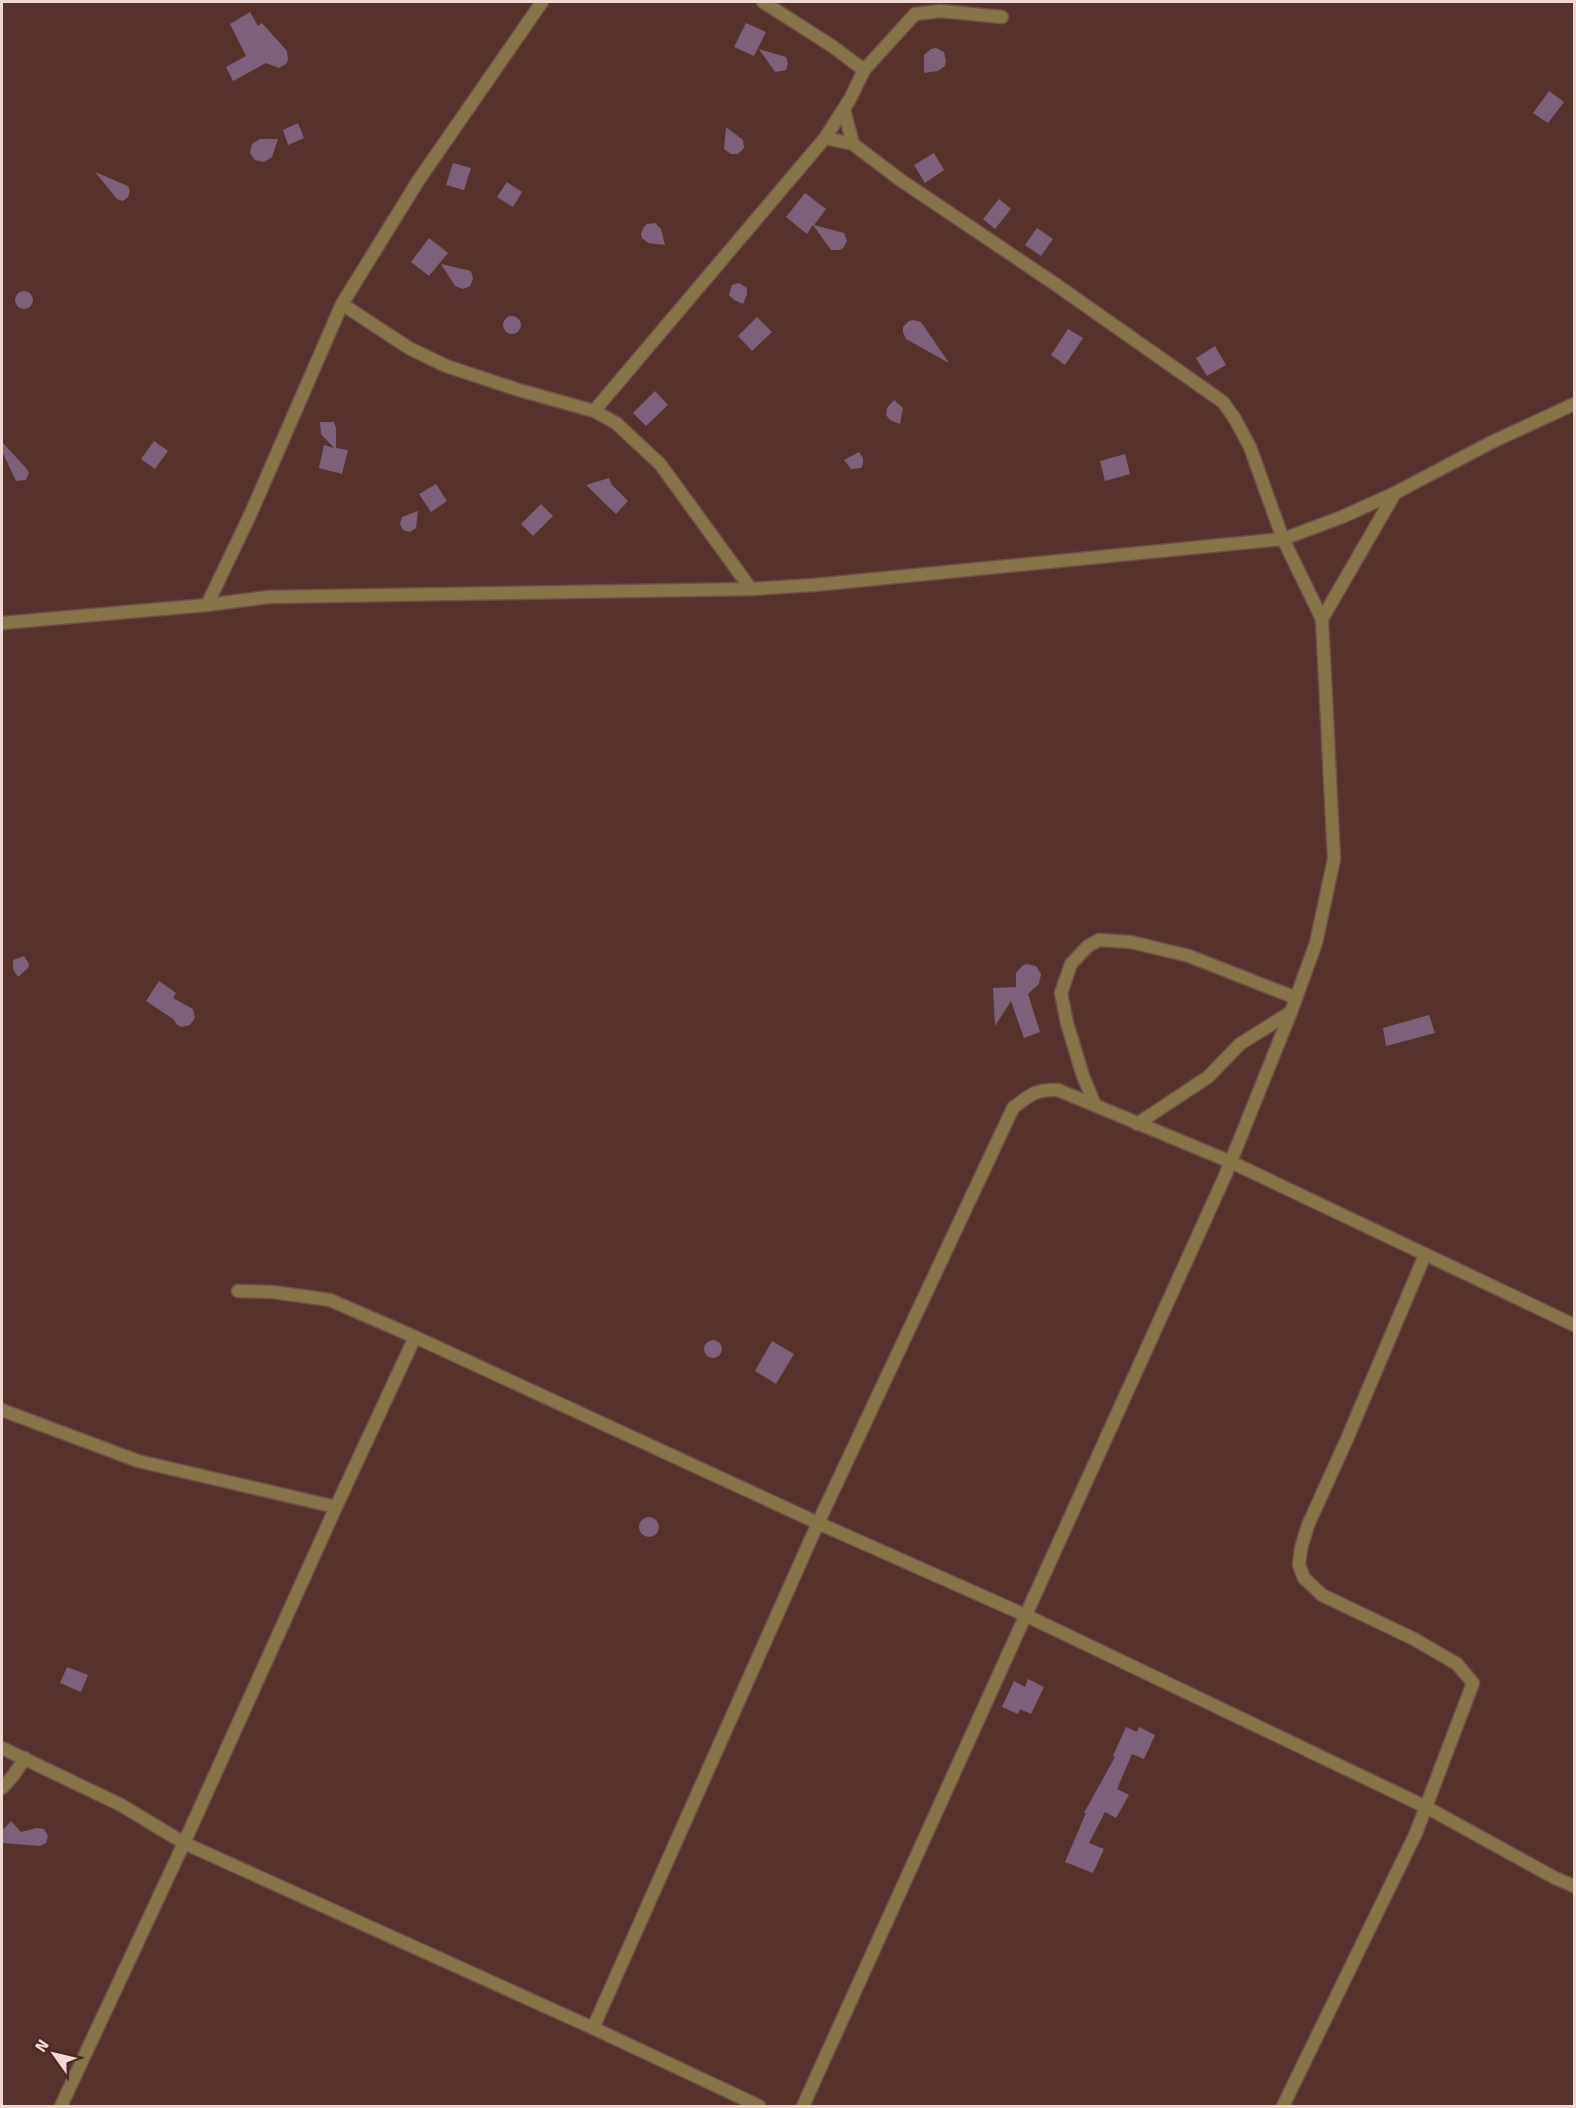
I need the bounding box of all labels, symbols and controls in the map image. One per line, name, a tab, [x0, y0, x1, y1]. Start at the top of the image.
north arrow	[24, 2024, 84, 2084]
text: N	[31, 2036, 53, 2056]

